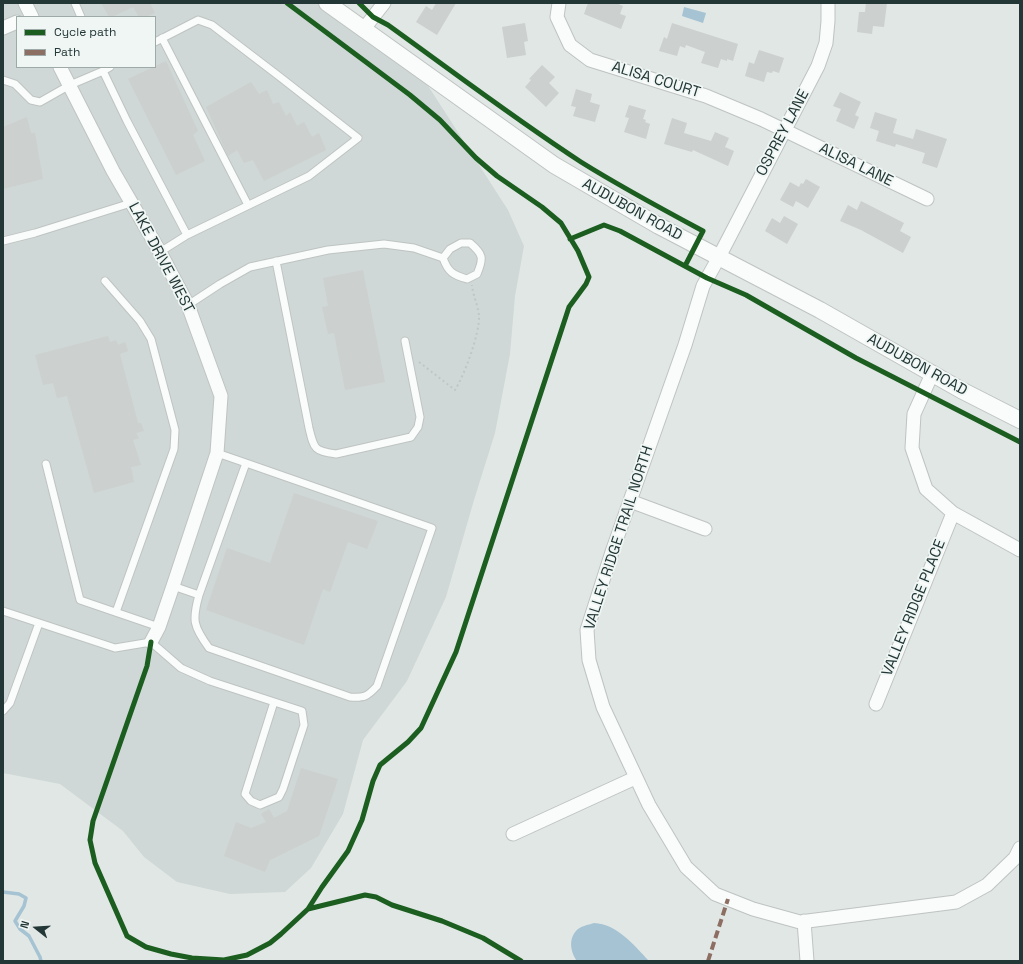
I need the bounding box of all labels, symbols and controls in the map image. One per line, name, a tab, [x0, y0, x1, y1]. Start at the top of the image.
legend	[16, 16, 156, 68]
text: Cycle path	[54, 24, 116, 40]
text: Path	[54, 44, 80, 60]
street label: ALISA COURT	[610, 58, 702, 102]
street label: OSPREY LANE	[753, 87, 813, 179]
street label: ALISA LANE	[816, 139, 896, 191]
street label: AUDUBON ROAD	[579, 175, 685, 245]
street label: LAKE DRIVE WEST	[124, 200, 198, 316]
street label: AUDUBON ROAD	[864, 330, 970, 400]
street label: VALLEY RIDGE TRAIL NORTH	[581, 444, 657, 632]
street label: VALLEY RIDGE PLACE	[878, 537, 950, 679]
north arrow	[16, 908, 56, 948]
text: N	[17, 919, 32, 930]

